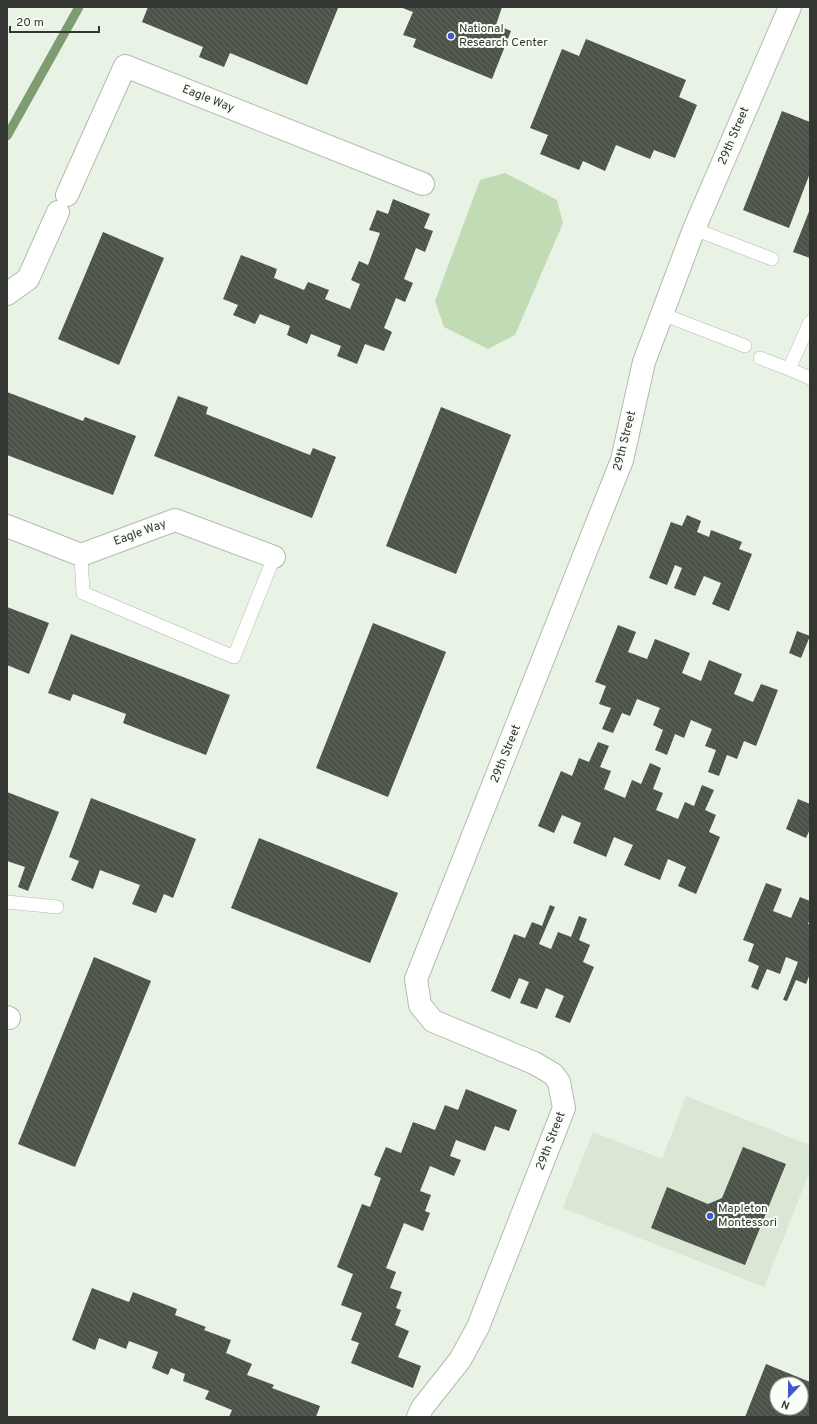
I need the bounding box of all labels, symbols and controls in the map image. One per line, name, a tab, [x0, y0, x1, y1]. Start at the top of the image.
scale bar	[10, 8, 99, 34]
text: 20 m	[16, 15, 44, 31]
place label: National Research Center	[459, 21, 548, 51]
marker: National Research Center	[446, 31, 456, 41]
street label: Eagle Way	[180, 81, 236, 117]
street label: 29th Street	[715, 105, 753, 167]
street label: 29th Street	[610, 409, 640, 473]
street label: Eagle Way	[111, 516, 169, 550]
street label: 29th Street	[487, 723, 525, 785]
street label: 29th Street	[533, 1109, 569, 1173]
place label: Mapleton Montessori	[718, 1201, 777, 1231]
marker: Mapleton Montessori	[705, 1211, 715, 1221]
north arrow	[769, 1376, 809, 1416]
text: N	[779, 1396, 792, 1412]

